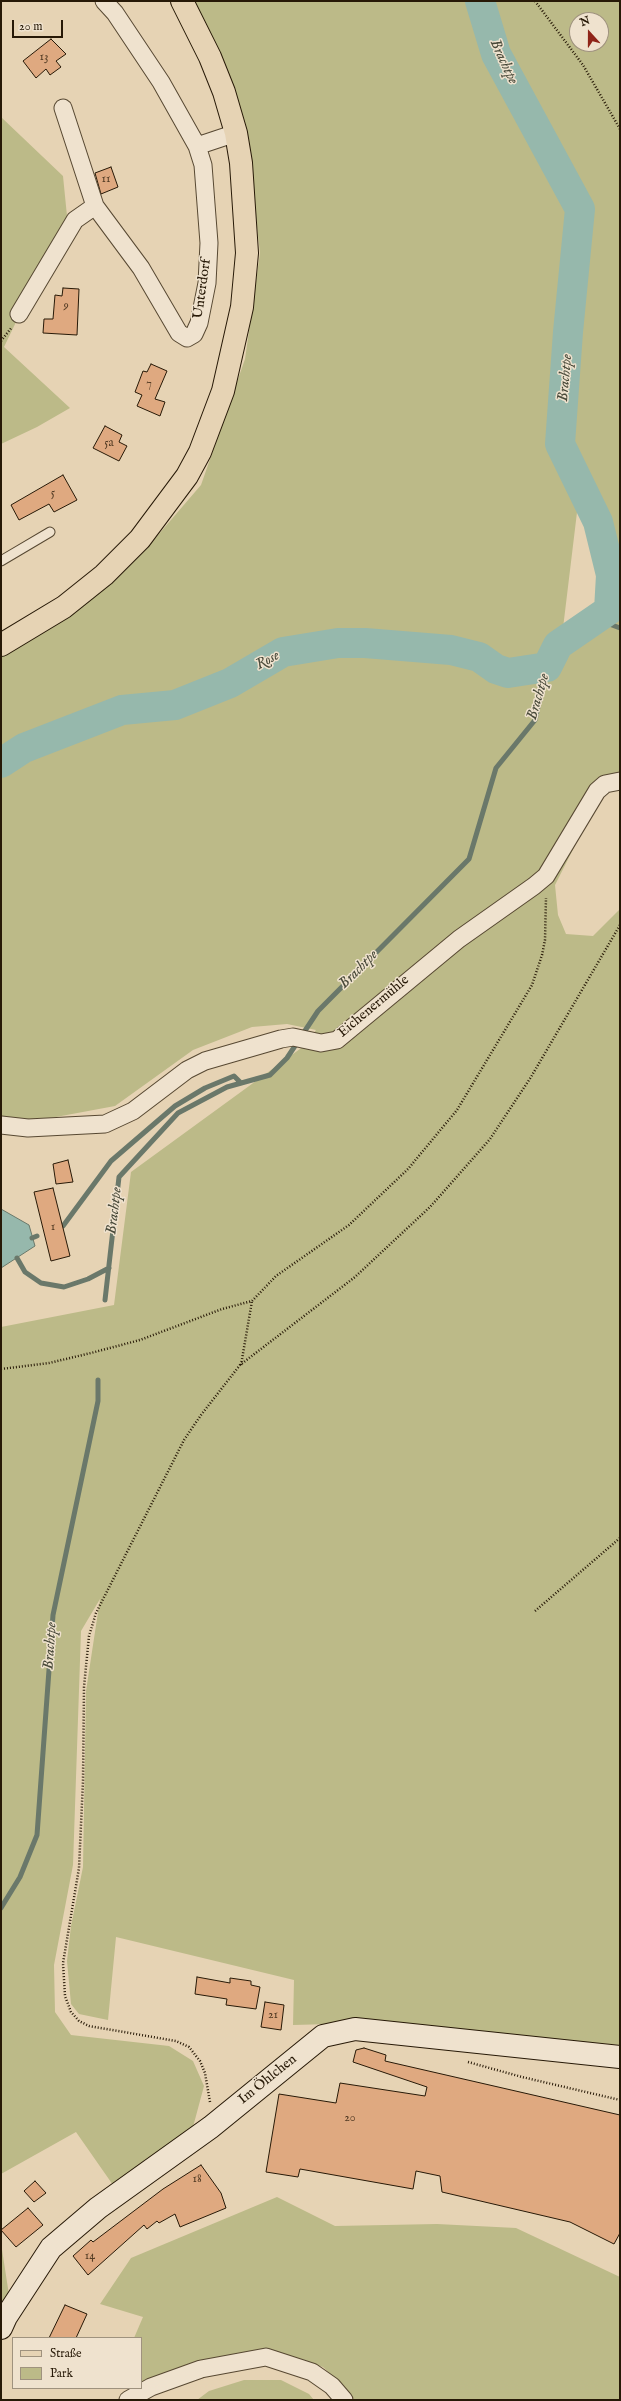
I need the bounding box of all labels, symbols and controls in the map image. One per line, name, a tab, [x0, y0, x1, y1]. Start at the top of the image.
scale bar	[14, 12, 65, 38]
north arrow	[569, 12, 609, 52]
text: N	[578, 13, 592, 30]
text: 20 m	[19, 19, 42, 34]
water label: Brachtpe	[485, 37, 521, 87]
house number: 13	[40, 51, 48, 65]
house number: 11	[102, 173, 110, 187]
street label: Unterdorf	[190, 258, 216, 320]
house number: 9	[63, 300, 69, 314]
water label: Brachtpe	[555, 354, 577, 402]
house number: 7	[146, 378, 152, 392]
house number: 5a	[104, 437, 114, 451]
house number: 5	[51, 487, 55, 501]
water label: Rose	[253, 647, 283, 675]
water label: Brachtpe	[524, 672, 554, 722]
water label: Brachtpe	[336, 947, 382, 993]
street label: Eichenermühle	[335, 972, 413, 1042]
water label: Brachtpe	[103, 1186, 127, 1236]
house number: 1	[51, 1221, 55, 1235]
water label: Brachtpe	[40, 1622, 62, 1670]
house number: 21	[268, 2009, 278, 2023]
street label: Im Öhlchen	[236, 2051, 300, 2109]
house number: 20	[344, 2112, 356, 2126]
house number: 18	[192, 2173, 202, 2187]
house number: 14	[85, 2250, 95, 2264]
legend	[12, 2337, 142, 2389]
text: Straße	[50, 2346, 82, 2361]
text: Park	[50, 2366, 73, 2381]

